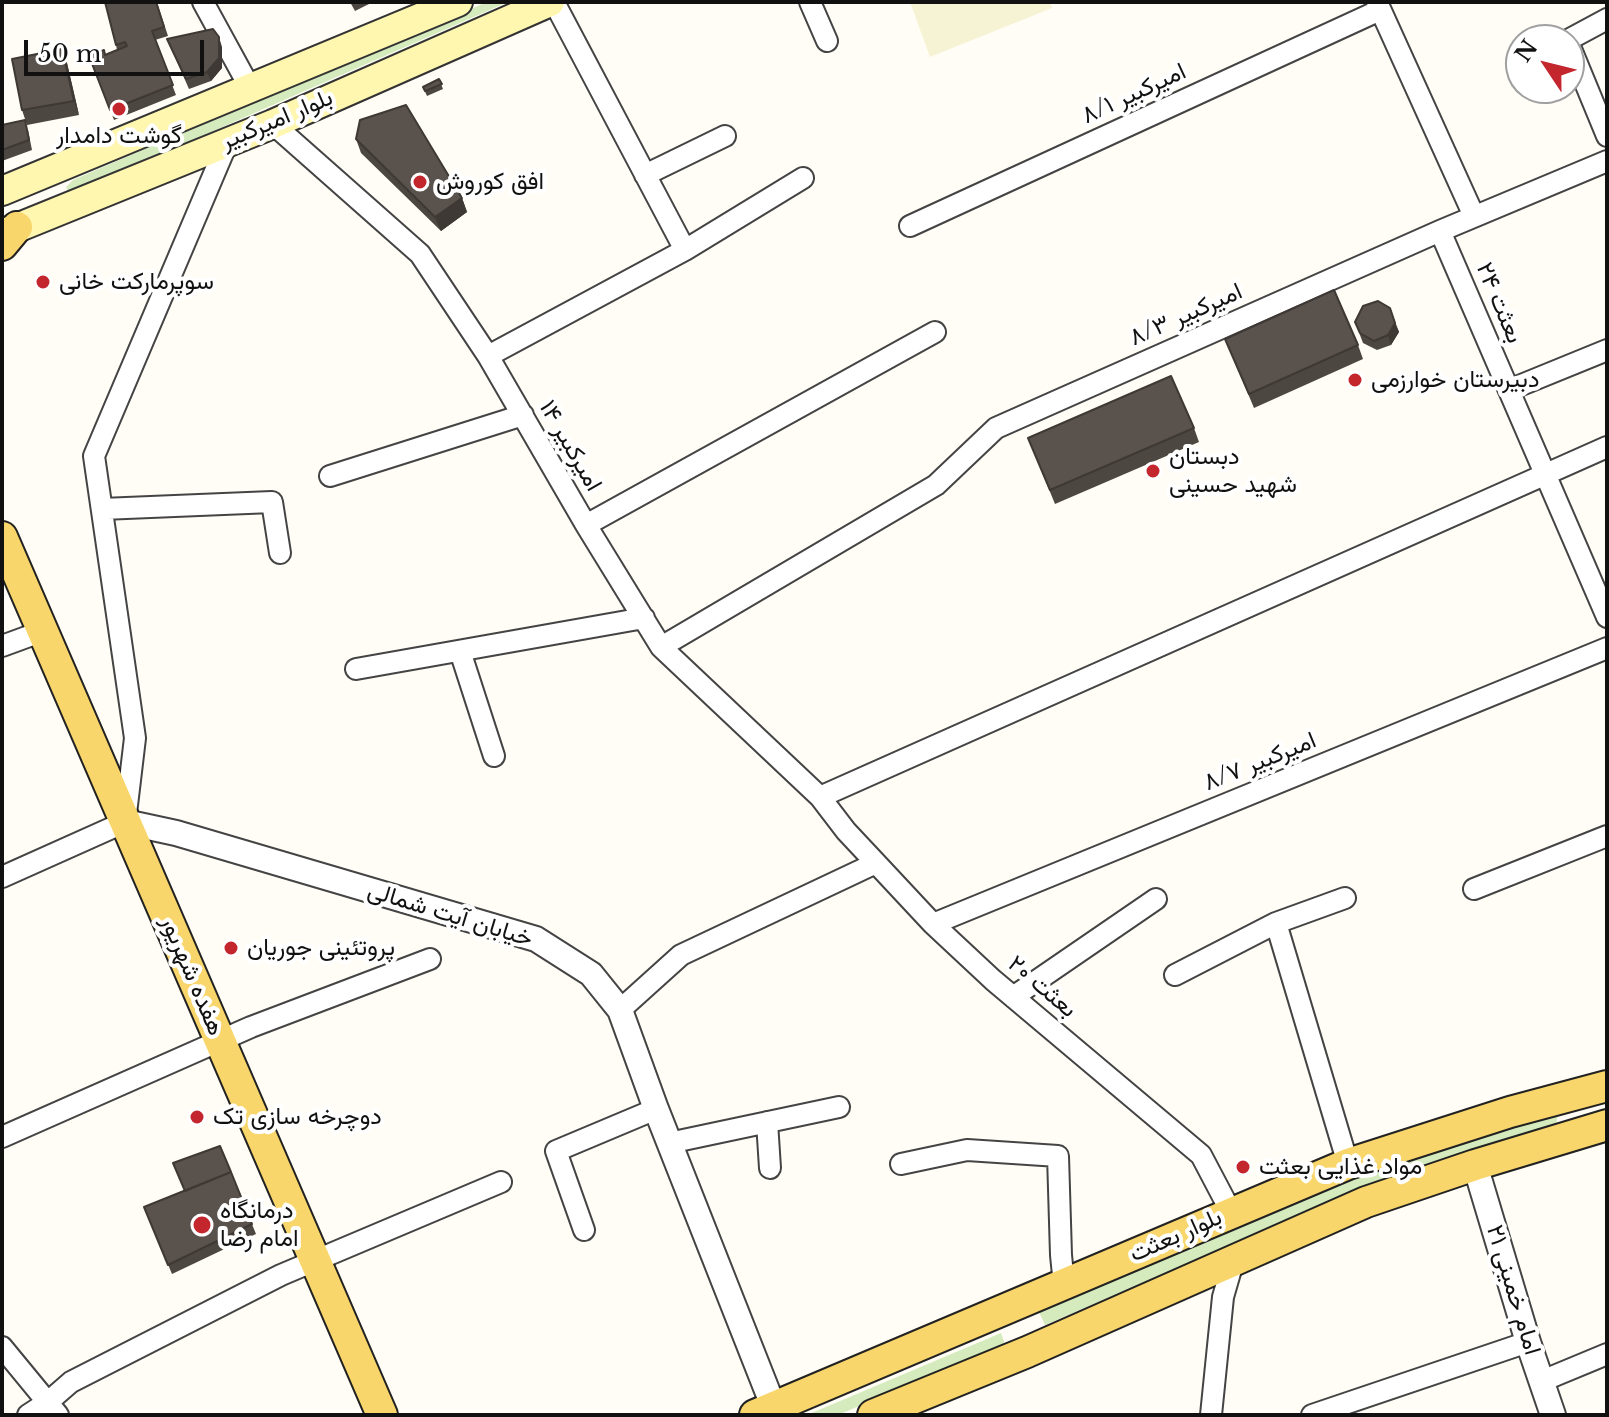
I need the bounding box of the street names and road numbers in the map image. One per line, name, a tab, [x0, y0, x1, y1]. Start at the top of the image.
street label: امیرکبیر ۸/۱	[1077, 57, 1191, 131]
street label: بلوار امیرکبیر	[217, 84, 337, 156]
street label: بعثت ۲۴	[1469, 258, 1529, 348]
street label: امیرکبیر ۸/۳	[1125, 277, 1247, 353]
street label: امیرکبیر ۱۴	[532, 395, 608, 497]
street label: امیرکبیر ۸/۷	[1199, 726, 1321, 798]
street label: خیابان آیت شمالی	[364, 876, 536, 954]
street label: هفده شهریور	[154, 912, 230, 1040]
street label: بعثت ۲۰	[1002, 950, 1082, 1024]
street label: بلوار بعثت	[1125, 1203, 1227, 1269]
street label: امام خمینی ۲۱	[1480, 1222, 1546, 1358]

